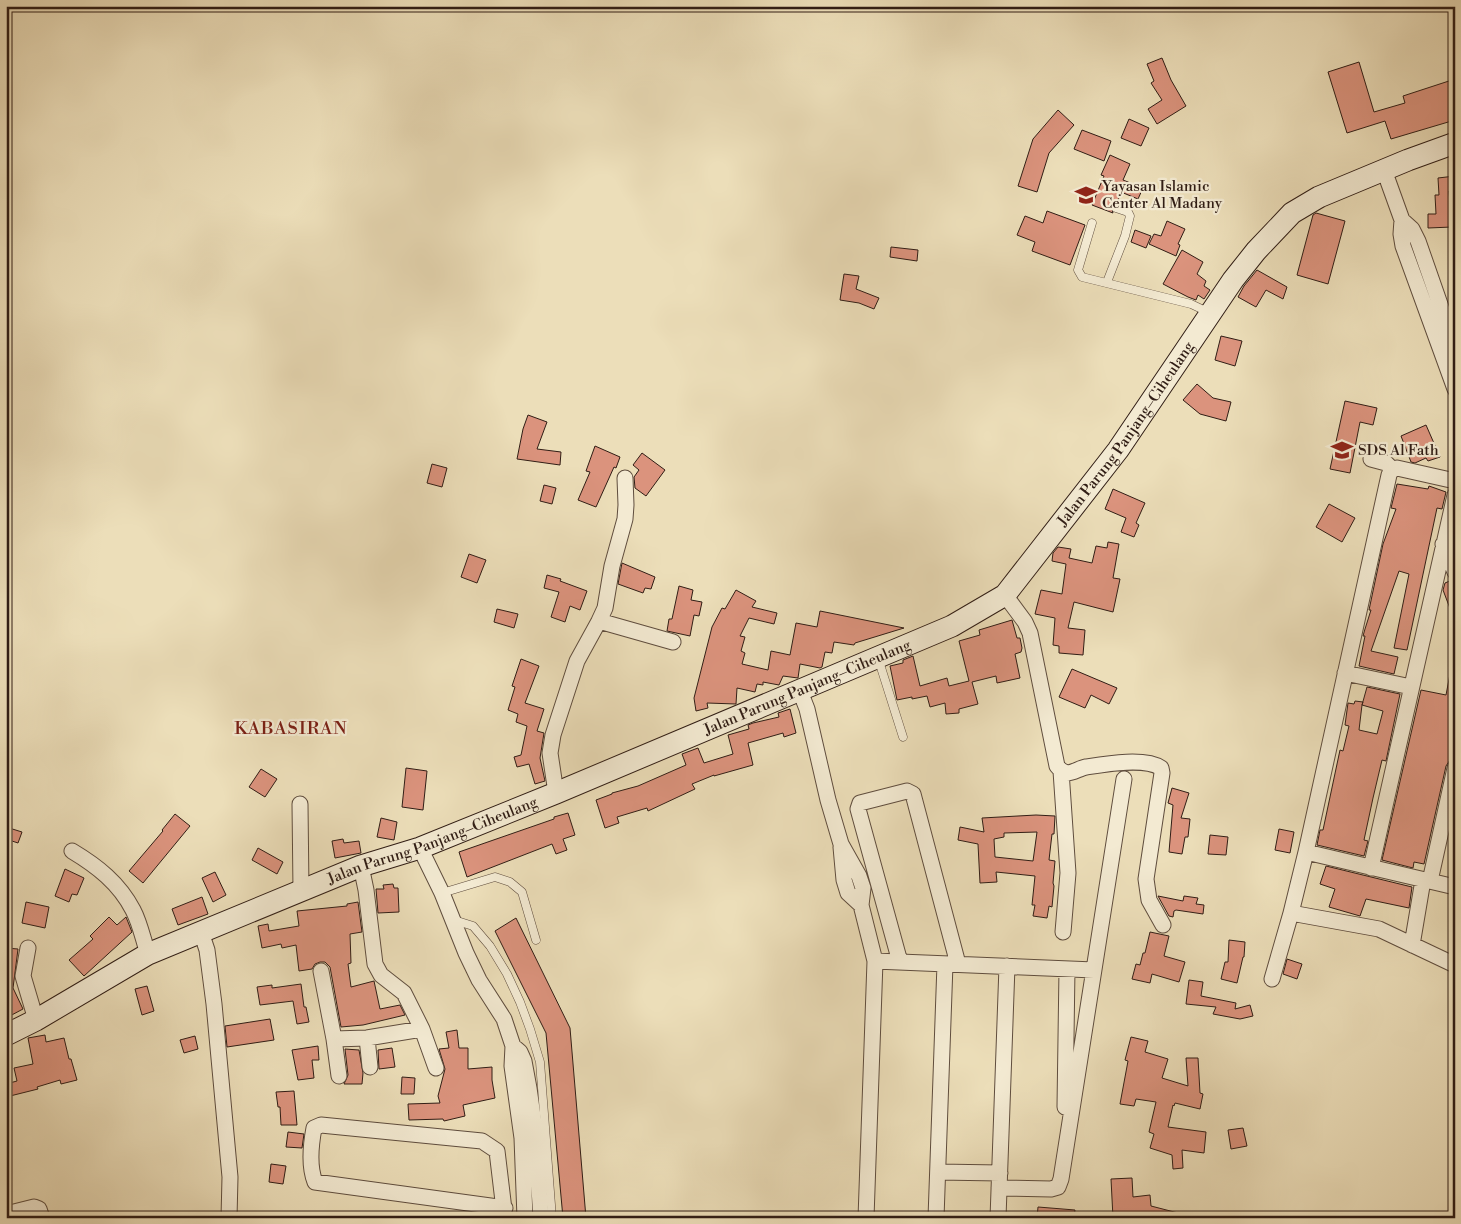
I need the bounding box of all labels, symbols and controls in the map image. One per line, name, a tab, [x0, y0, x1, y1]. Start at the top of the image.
place label: Yayasan Islamic Center Al Madany	[1101, 177, 1223, 213]
school or university icon: Yayasan Islamic Center Al Madany	[1073, 182, 1099, 208]
street label: Jalan Parung Panjang–Ciheulang	[1052, 338, 1198, 531]
school or university icon: SDS Al Fath	[1329, 437, 1355, 463]
place label: SDS Al Fath	[1358, 441, 1439, 460]
street label: Jalan Parung Panjang–Ciheulang	[700, 635, 914, 740]
district label: KABASIRAN	[234, 717, 348, 740]
street label: Jalan Parung Panjang–Ciheulang	[324, 792, 540, 889]

